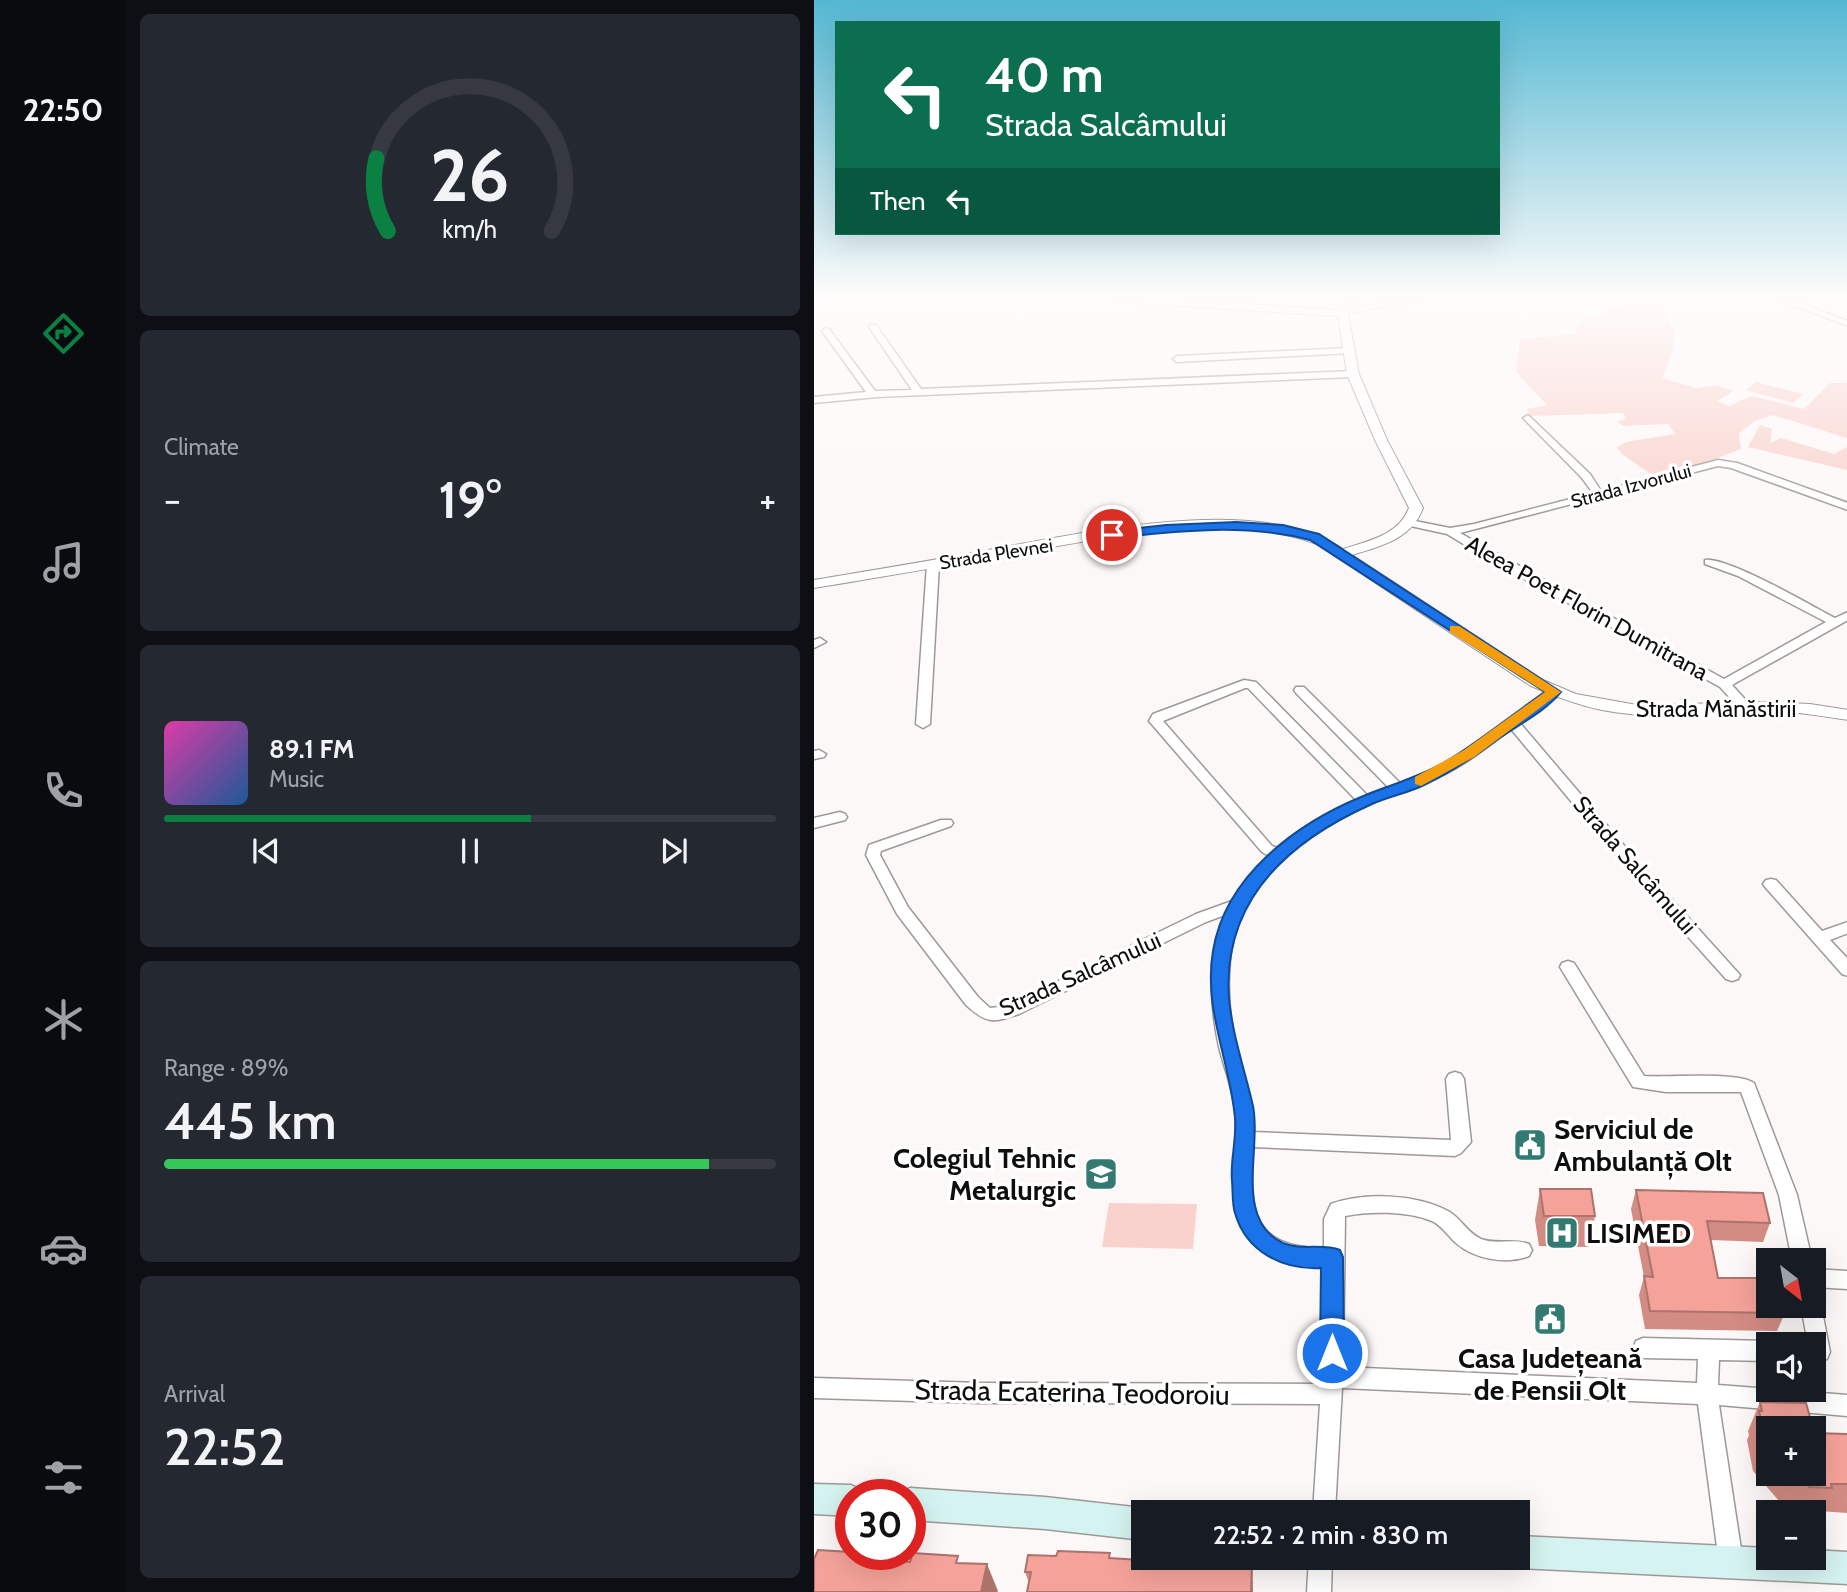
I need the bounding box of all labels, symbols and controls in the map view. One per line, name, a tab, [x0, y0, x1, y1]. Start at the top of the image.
text: 40 m	[985, 45, 1104, 104]
icon: left	[870, 49, 961, 140]
text: 22:50	[23, 90, 103, 129]
text: Strada Salcâmului	[985, 105, 1227, 144]
text: 26	[430, 131, 510, 219]
icon: left	[940, 182, 978, 220]
text: Then	[870, 185, 926, 217]
text: km/h	[443, 214, 497, 244]
icon: directions	[39, 309, 88, 358]
text: Climate	[164, 433, 239, 461]
street label: Strada Izvorului	[1568, 459, 1694, 513]
text: 19°	[439, 468, 501, 531]
text: −	[164, 476, 181, 523]
text: +	[759, 476, 776, 523]
pin	[1082, 505, 1142, 565]
icon: arrive	[1093, 516, 1131, 554]
street label: Aleea Poet Florin Dumitrana	[1461, 530, 1713, 686]
street label: Strada Plevnei	[938, 534, 1054, 574]
icon: music	[39, 538, 88, 587]
street label: Strada Mănăstirii	[1636, 695, 1796, 723]
text: 89.1 FM	[269, 733, 355, 765]
text: Music	[269, 765, 324, 793]
icon: phone	[39, 766, 88, 815]
street label: Strada Salcâmului	[1567, 790, 1703, 940]
icon: previous	[247, 832, 285, 870]
icon: pause	[451, 832, 489, 870]
icon: next	[655, 832, 693, 870]
street label: Strada Salcâmului	[995, 926, 1165, 1022]
icon: climate	[39, 995, 88, 1044]
text: Range · 89%	[164, 1054, 288, 1082]
text: 445 km	[164, 1089, 337, 1152]
place label: Serviciul de Ambulanță Olt	[1554, 1112, 1732, 1180]
public building icon: Serviciul de Ambulanță Olt	[1511, 1126, 1549, 1164]
place label: Colegiul Tehnic Metalurgic	[893, 1141, 1076, 1207]
school or university icon: Colegiul Tehnic Metalurgic	[1082, 1155, 1120, 1193]
hospital icon: LISIMED	[1543, 1214, 1581, 1252]
place label: LISIMED	[1586, 1216, 1691, 1250]
icon: car	[39, 1224, 88, 1273]
north arrow	[1756, 1248, 1826, 1318]
map controls	[1756, 1248, 1826, 1570]
public building icon: Casa Județeană de Pensii Olt	[1531, 1300, 1569, 1338]
position arrow	[1295, 1316, 1369, 1390]
button: sound	[1756, 1332, 1826, 1402]
place label: Casa Județeană de Pensii Olt	[1458, 1341, 1642, 1407]
street label: Strada Ecaterina Teodoroiu	[914, 1372, 1230, 1412]
text: Arrival	[164, 1380, 225, 1408]
text: 22:52	[164, 1415, 286, 1478]
button: +	[1756, 1416, 1826, 1486]
icon: filters	[39, 1453, 88, 1502]
speed limit sign: 30	[835, 1479, 926, 1570]
button: −	[1756, 1500, 1826, 1570]
text: 22:52 · 2 min · 830 m	[1213, 1519, 1448, 1551]

